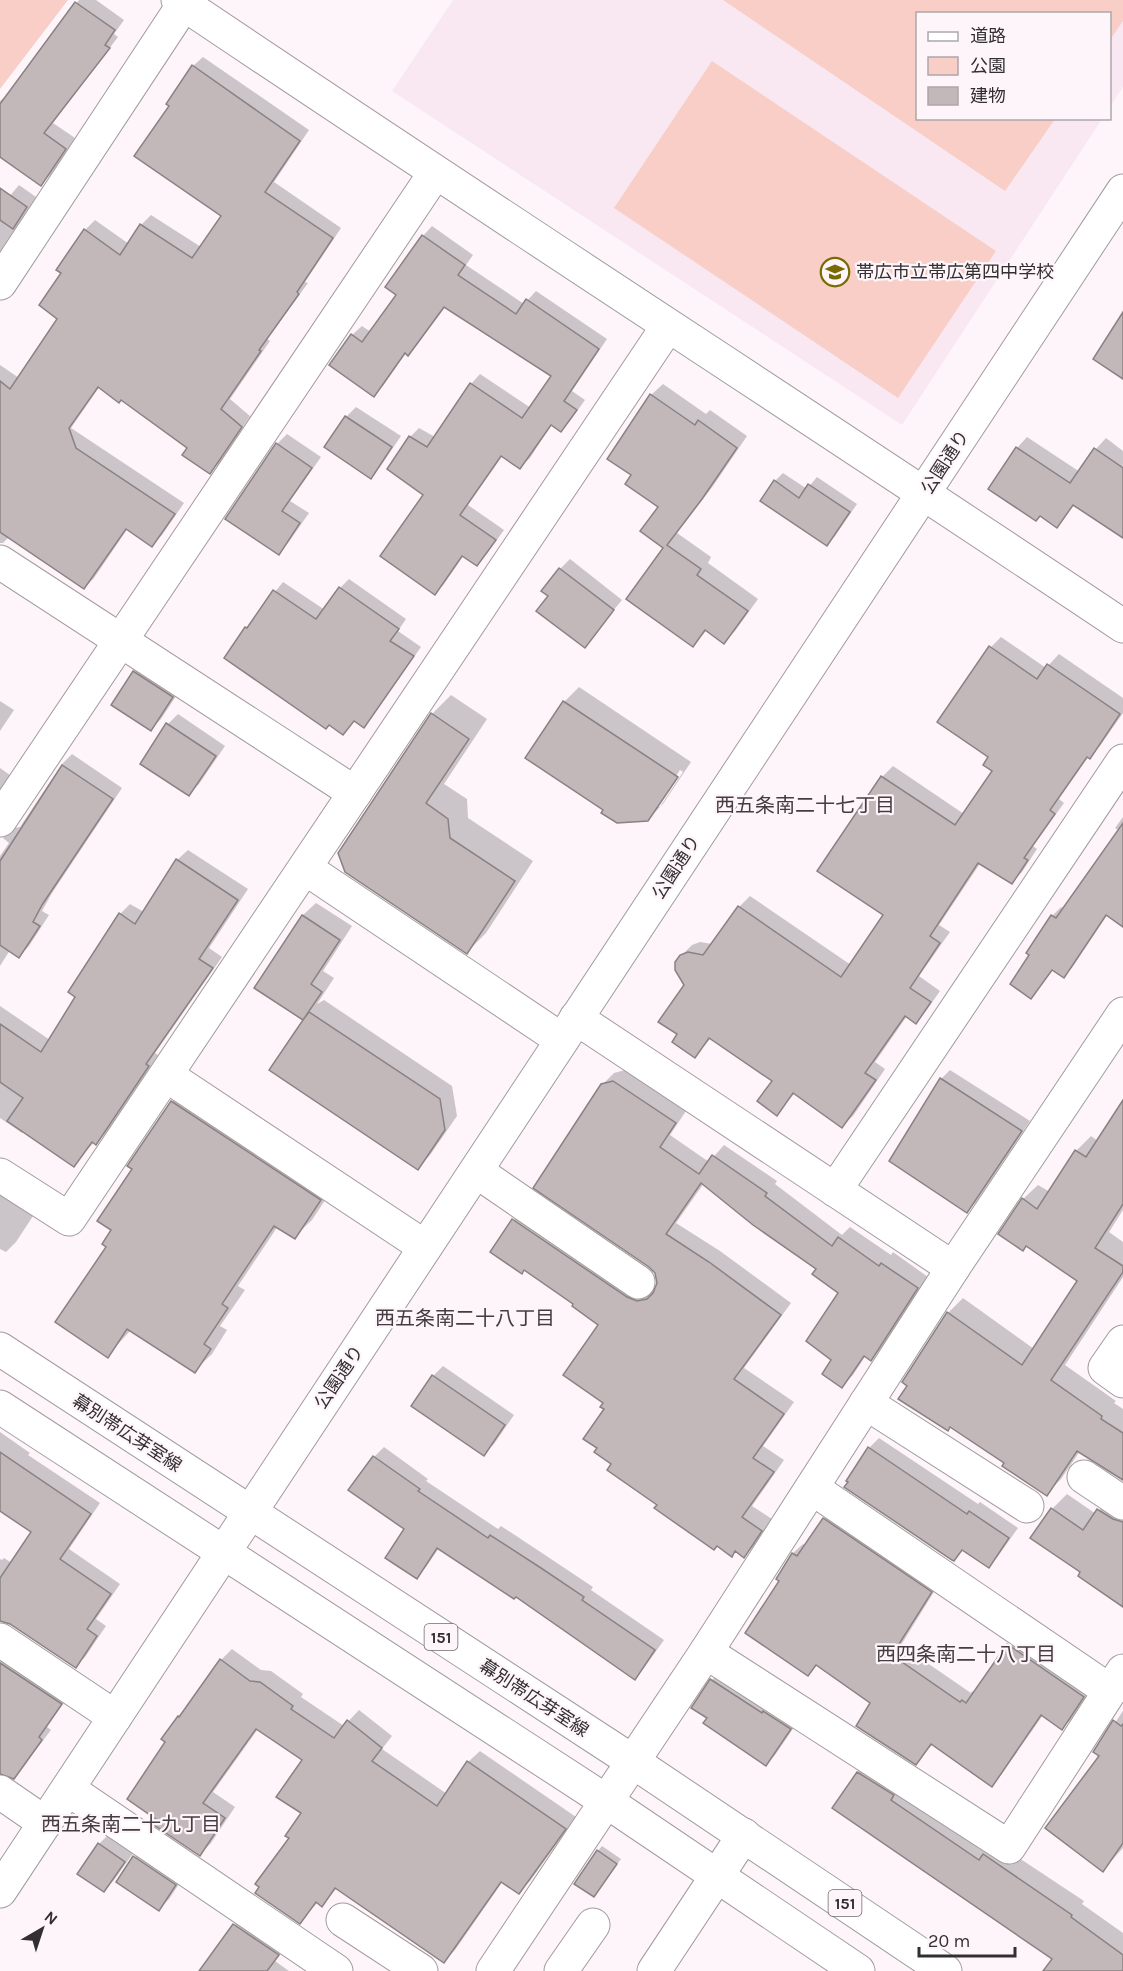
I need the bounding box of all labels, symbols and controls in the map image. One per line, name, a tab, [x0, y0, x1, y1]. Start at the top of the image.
legend	[916, 12, 1111, 120]
text: 道路	[970, 25, 1006, 47]
text: 公園	[970, 55, 1006, 77]
text: 建物	[970, 85, 1006, 107]
school or university icon: 帯広市立帯広第四中学校	[819, 256, 851, 288]
place label: 帯広市立帯広第四中学校	[856, 261, 1054, 283]
street label: 公園通り	[916, 426, 974, 498]
district label: 西五条南二十七丁目	[715, 794, 895, 817]
street label: 公園通り	[647, 831, 705, 903]
district label: 西五条南二十八丁目	[375, 1307, 555, 1330]
street label: 公園通り	[310, 1341, 368, 1413]
street label: 幕別帯広芽室線	[68, 1389, 186, 1477]
road number: 151	[424, 1624, 458, 1650]
district label: 西四条南二十八丁目	[876, 1643, 1056, 1666]
street label: 幕別帯広芽室線	[475, 1654, 593, 1742]
district label: 西五条南二十九丁目	[41, 1813, 221, 1836]
road number: 151	[828, 1890, 862, 1916]
north arrow	[12, 1899, 72, 1959]
text: N	[41, 1907, 62, 1929]
scale bar	[919, 1920, 1015, 1958]
text: 20 m	[928, 1930, 970, 1952]

